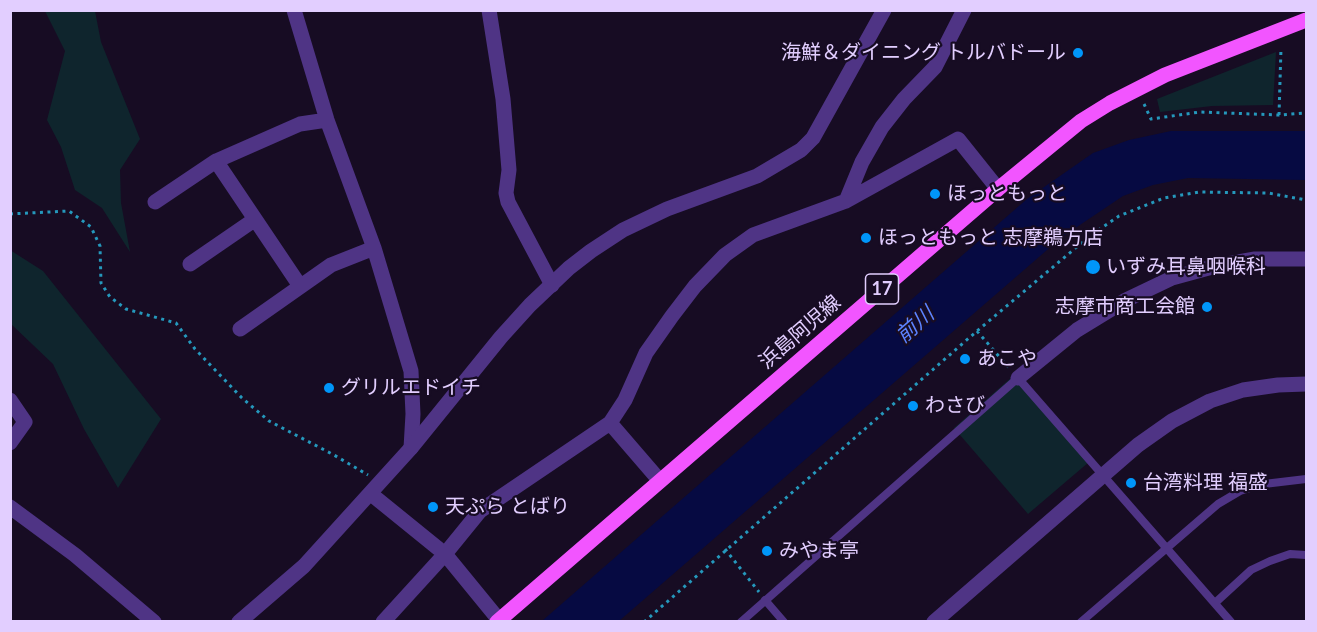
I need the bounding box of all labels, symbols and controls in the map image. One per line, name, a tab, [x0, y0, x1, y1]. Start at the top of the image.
place label: 海鮮＆ダイニング トルバドール	[781, 41, 1066, 65]
marker: 海鮮＆ダイニング トルバドール	[1071, 46, 1085, 60]
place label: ほっともっと	[947, 182, 1067, 206]
marker: ほっともっと	[928, 187, 942, 201]
place label: ほっともっと 志摩鵜方店	[878, 226, 1103, 250]
marker: ほっともっと 志摩鵜方店	[859, 231, 873, 245]
place label: いずみ耳鼻咽喉科	[1106, 255, 1266, 279]
marker: いずみ耳鼻咽喉科	[1084, 258, 1102, 276]
road number: 17	[866, 274, 898, 304]
street label: 浜島阿児線	[754, 290, 846, 374]
place label: 志摩市商工会館	[1055, 295, 1195, 319]
marker: 志摩市商工会館	[1200, 300, 1214, 314]
water label: 前川	[891, 302, 939, 348]
place label: あこや	[977, 347, 1037, 371]
marker: あこや	[958, 352, 972, 366]
place label: グリルエドイチ	[341, 376, 481, 400]
marker: グリルエドイチ	[322, 381, 336, 395]
place label: わさび	[925, 394, 985, 418]
marker: わさび	[906, 399, 920, 413]
place label: 台湾料理 福盛	[1143, 471, 1268, 495]
marker: 台湾料理 福盛	[1124, 476, 1138, 490]
place label: 天ぷら とばり	[445, 495, 570, 519]
marker: 天ぷら とばり	[426, 500, 440, 514]
place label: みやま亭	[779, 539, 859, 563]
marker: みやま亭	[760, 544, 774, 558]

